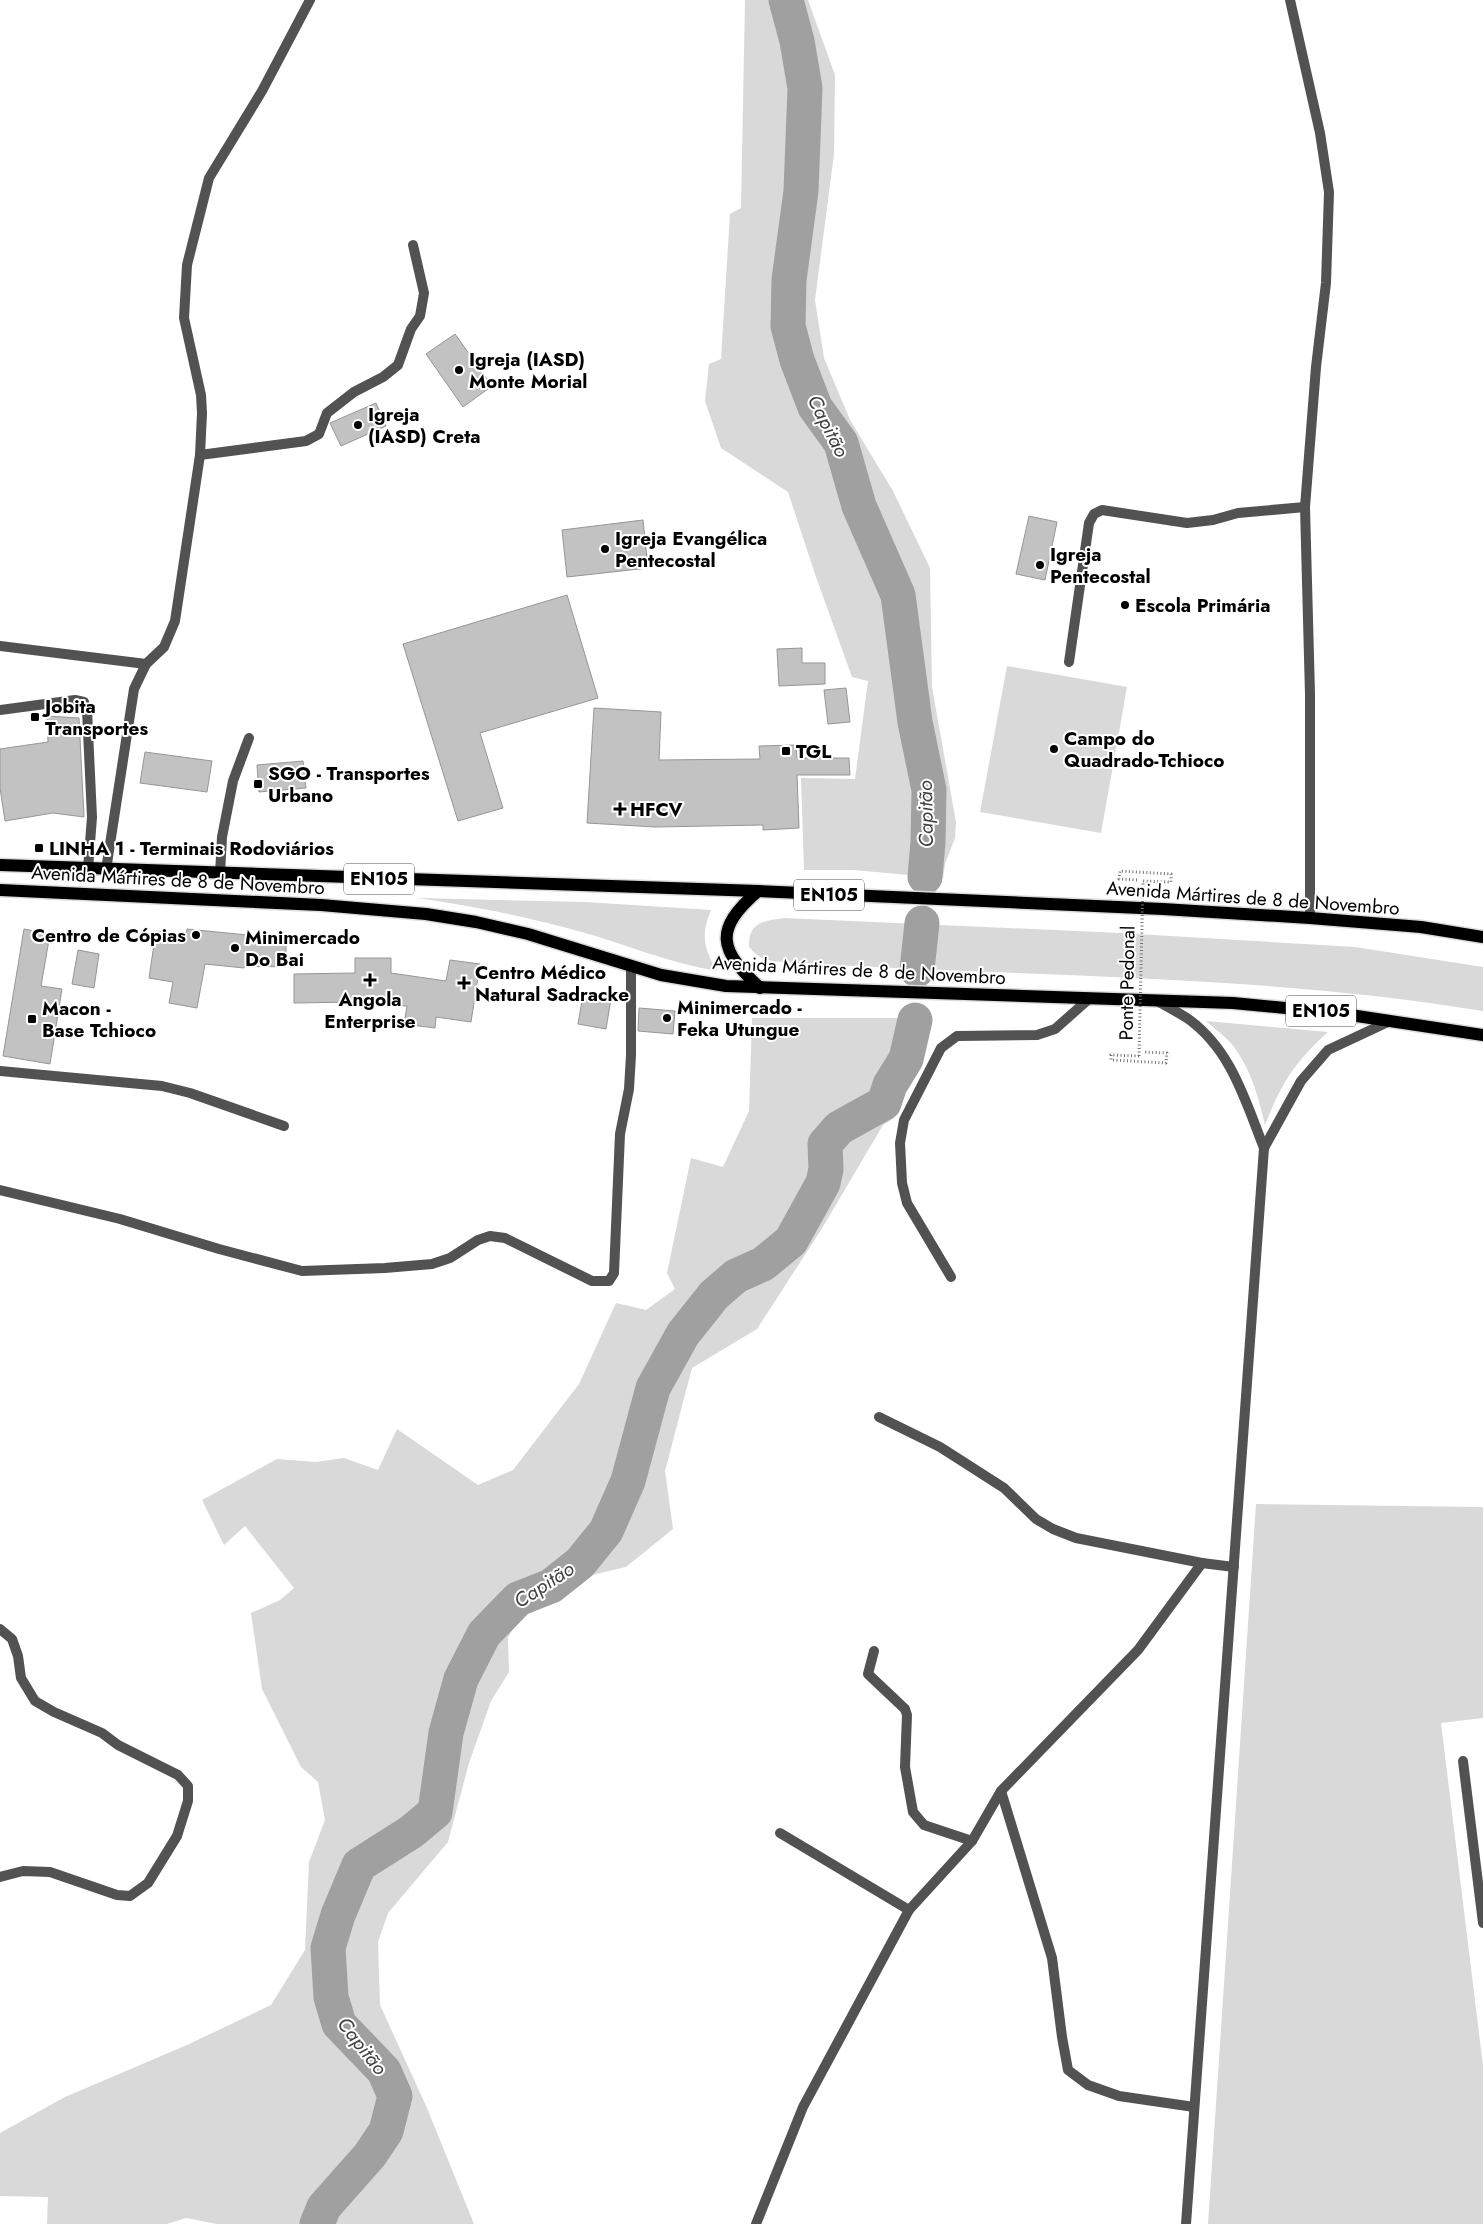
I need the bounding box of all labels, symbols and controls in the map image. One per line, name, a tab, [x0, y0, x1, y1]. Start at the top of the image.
place label: Igreja (IASD) Monte Morial	[469, 346, 587, 395]
marker: Igreja (IASD) Monte Morial	[453, 364, 465, 376]
water label: Capitão	[800, 390, 856, 463]
place label: Igreja (IASD) Creta	[368, 401, 481, 450]
marker: Igreja (IASD) Creta	[352, 419, 364, 431]
place label: Igreja Evangélica Pentecostal	[615, 525, 767, 574]
place label: Igreja Pentecostal	[1050, 541, 1151, 590]
marker: Igreja Evangélica Pentecostal	[599, 543, 611, 555]
marker: Igreja Pentecostal	[1034, 559, 1046, 571]
place label: Escola Primária	[1135, 592, 1271, 619]
marker: Escola Primária	[1119, 599, 1131, 611]
place label: Jobita Transportes	[41, 693, 148, 742]
marker: Jobita Transportes	[29, 711, 41, 723]
place label: Campo do Quadrado-Tchioco	[1064, 725, 1225, 774]
place label: TGL	[796, 738, 831, 765]
marker: Campo do Quadrado-Tchioco	[1048, 743, 1060, 755]
marker: TGL	[780, 745, 792, 757]
place label: SGO - Transportes Urbano	[268, 760, 430, 809]
marker: SGO - Transportes Urbano	[252, 778, 264, 790]
water label: Capitão	[911, 780, 941, 848]
place label: HFCV	[630, 796, 682, 823]
marker: HFCV	[614, 803, 626, 815]
place label: LINHA 1 - Terminais Rodoviários	[49, 835, 334, 862]
marker: LINHA 1 - Terminais Rodoviários	[33, 842, 45, 854]
street label: Avenida Mártires de 8 de Novembro	[31, 859, 325, 901]
road number: EN105	[344, 864, 414, 894]
street label: Avenida Mártires de 8 de Novembro	[1106, 874, 1400, 922]
road number: EN105	[794, 880, 864, 910]
place label: Centro de Cópias	[32, 922, 186, 949]
place label: Minimercado Do Bai	[245, 924, 360, 973]
street label: Ponte Pedonal	[1113, 925, 1141, 1041]
marker: Centro de Cópias	[190, 929, 202, 941]
marker: Minimercado Do Bai	[229, 942, 241, 954]
street label: Avenida Mártires de 8 de Novembro	[712, 949, 1006, 991]
place label: Centro Médico Natural Sadracke	[475, 959, 629, 1008]
marker: Angola Enterprise	[364, 974, 376, 986]
marker: Centro Médico Natural Sadracke	[457, 976, 471, 990]
place label: Angola Enterprise	[324, 986, 416, 1035]
place label: Minimercado - Feka Utungue	[677, 994, 803, 1043]
place label: Macon - Base Tchioco	[42, 995, 156, 1044]
road number: EN105	[1286, 996, 1356, 1026]
marker: Minimercado - Feka Utungue	[661, 1012, 673, 1024]
marker: Macon - Base Tchioco	[26, 1013, 38, 1025]
water label: Capitão	[508, 1554, 580, 1615]
water label: Capitão	[330, 2011, 394, 2082]

